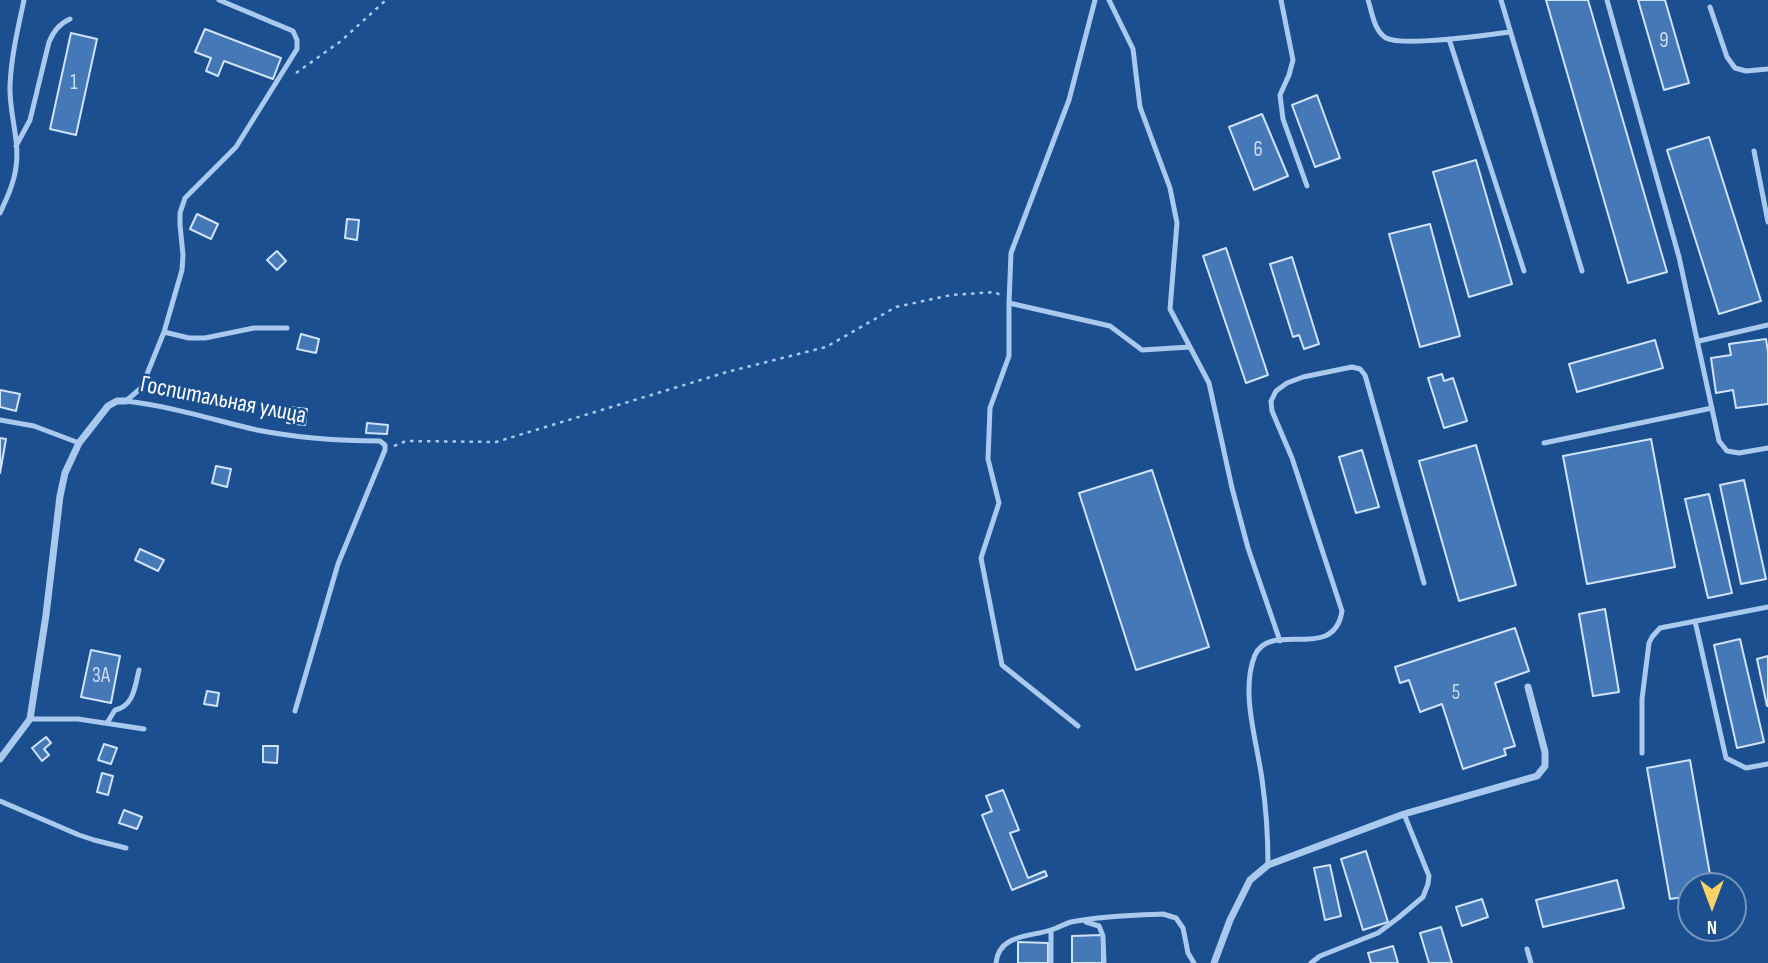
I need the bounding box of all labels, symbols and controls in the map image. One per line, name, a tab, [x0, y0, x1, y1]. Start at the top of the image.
house number: 9	[1659, 29, 1669, 55]
house number: 1	[70, 71, 78, 97]
house number: 6	[1253, 138, 1263, 164]
street label: Госпитальная улица	[138, 371, 308, 431]
house number: 3А	[92, 664, 110, 690]
house number: 5	[1452, 681, 1460, 707]
north arrow	[1677, 872, 1747, 942]
text: N	[1707, 915, 1717, 938]

